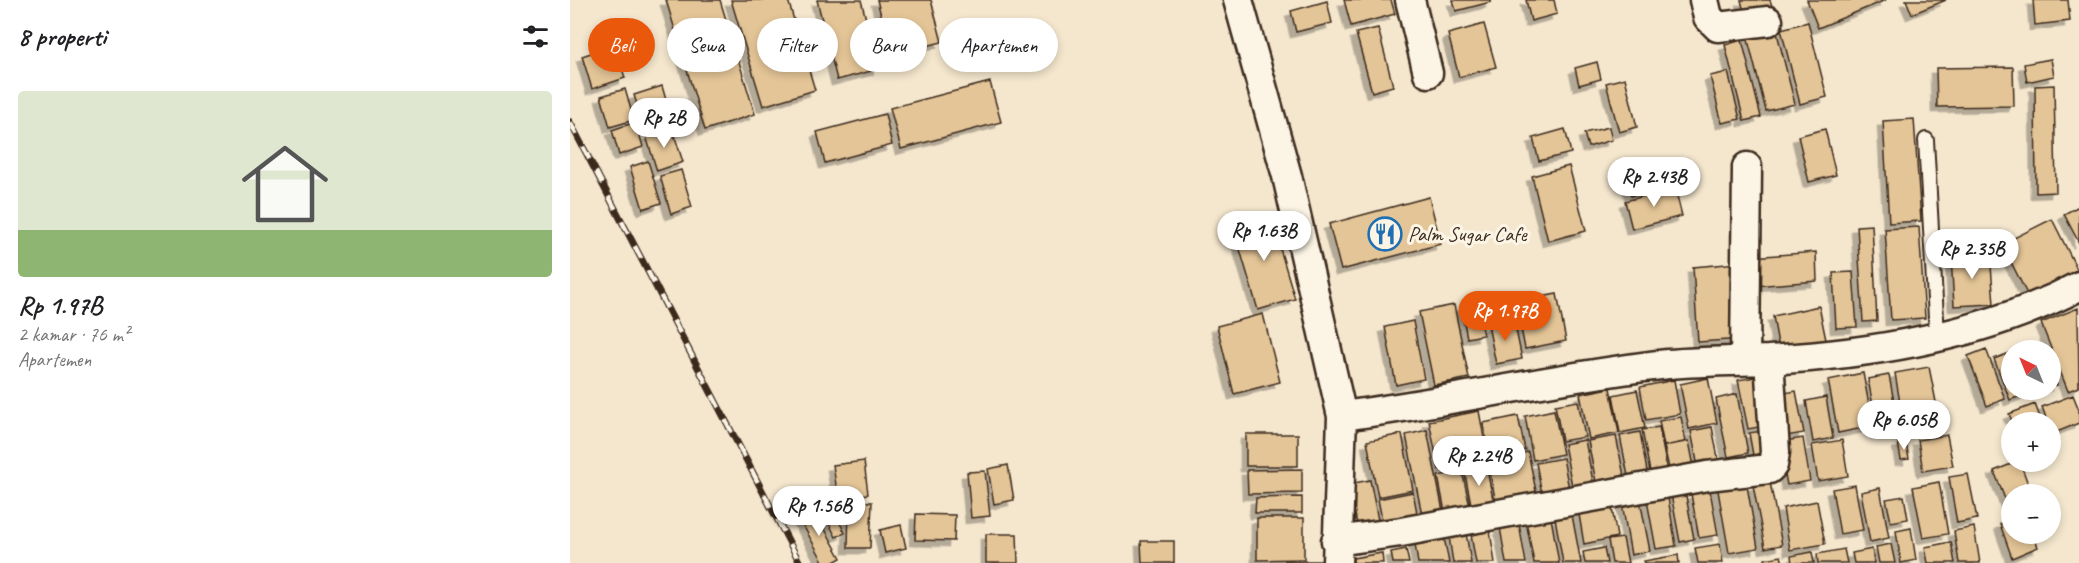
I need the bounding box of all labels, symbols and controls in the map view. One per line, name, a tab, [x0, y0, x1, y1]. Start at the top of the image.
chip: Beli	[588, 18, 655, 72]
chip: Sewa	[667, 18, 745, 72]
chip: Filter	[757, 18, 838, 72]
chip: Baru	[850, 18, 927, 72]
chip: Apartemen	[939, 18, 1058, 72]
text: 8 properti	[18, 20, 106, 53]
icon: filters	[519, 20, 552, 53]
pin: Rp 2B	[622, 98, 706, 149]
text: Rp 2B	[642, 105, 686, 130]
icon: home	[231, 130, 339, 238]
pin: Rp 2.43B	[1592, 157, 1716, 208]
text: Rp 2.43B	[1621, 164, 1687, 189]
pin: Rp 1.63B	[1202, 211, 1326, 262]
restaurant icon: Palm Sugar Cafe	[1367, 216, 1403, 252]
text: Rp 1.63B	[1231, 218, 1297, 243]
place label: Palm Sugar Cafe	[1408, 221, 1528, 247]
pin: Rp 2.35B	[1910, 229, 2034, 280]
text: Rp 2.35B	[1940, 236, 2004, 261]
text: Rp 1.97B	[18, 289, 102, 322]
pin: Rp 1.97B	[1443, 291, 1567, 342]
text: Rp 1.97B	[1473, 298, 1537, 323]
text: 2 kamar · 76 m²	[18, 322, 129, 347]
north arrow	[2001, 340, 2061, 400]
map controls	[2001, 340, 2061, 544]
text: Apartemen	[18, 347, 91, 372]
pin: Rp 6.05B	[1842, 400, 1966, 451]
text: Rp 6.05B	[1871, 407, 1937, 432]
button: +	[2001, 412, 2061, 472]
pin: Rp 2.24B	[1417, 436, 1541, 487]
text: Rp 2.24B	[1446, 443, 1512, 468]
button: −	[2001, 484, 2061, 544]
pin: Rp 1.56B	[757, 486, 881, 537]
text: Rp 1.56B	[786, 493, 852, 518]

